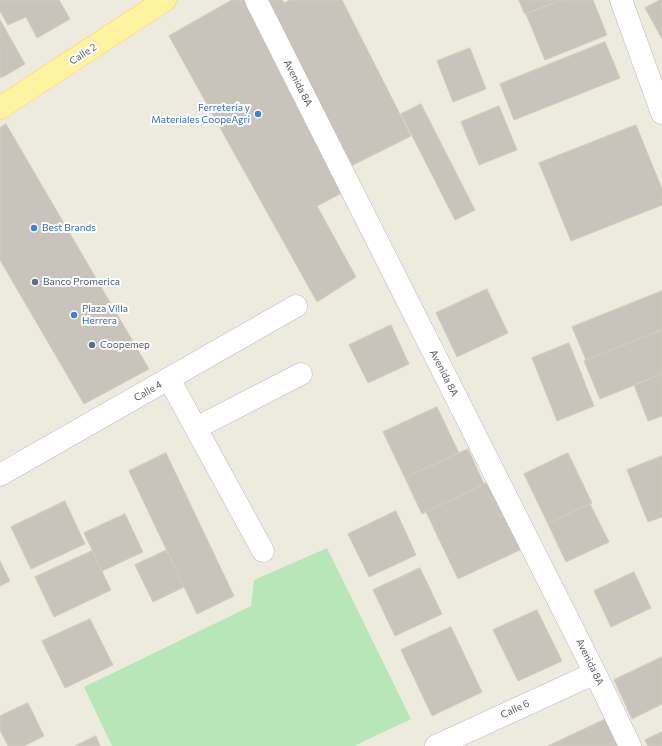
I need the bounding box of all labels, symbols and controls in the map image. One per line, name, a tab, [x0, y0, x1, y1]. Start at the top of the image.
street label: Calle 2	[67, 41, 99, 67]
street label: Avenida 8A	[281, 58, 315, 108]
place label: Ferretería y Materiales CoopeAgri	[151, 102, 250, 126]
marker: Ferretería y Materiales CoopeAgri	[253, 109, 263, 119]
place label: Best Brands	[42, 222, 96, 234]
marker: Best Brands	[29, 223, 39, 233]
place label: Banco Promerica	[43, 276, 120, 288]
marker: Banco Promerica	[30, 277, 40, 287]
place label: Plaza Villa Herrera	[82, 303, 128, 326]
marker: Plaza Villa Herrera	[69, 310, 79, 320]
place label: Coopemep	[100, 339, 150, 351]
marker: Coopemep	[87, 340, 97, 350]
street label: Avenida 8A	[427, 348, 461, 398]
street label: Calle 4	[132, 378, 164, 404]
street label: Avenida 8A	[573, 637, 607, 687]
street label: Calle 6	[499, 697, 531, 721]

